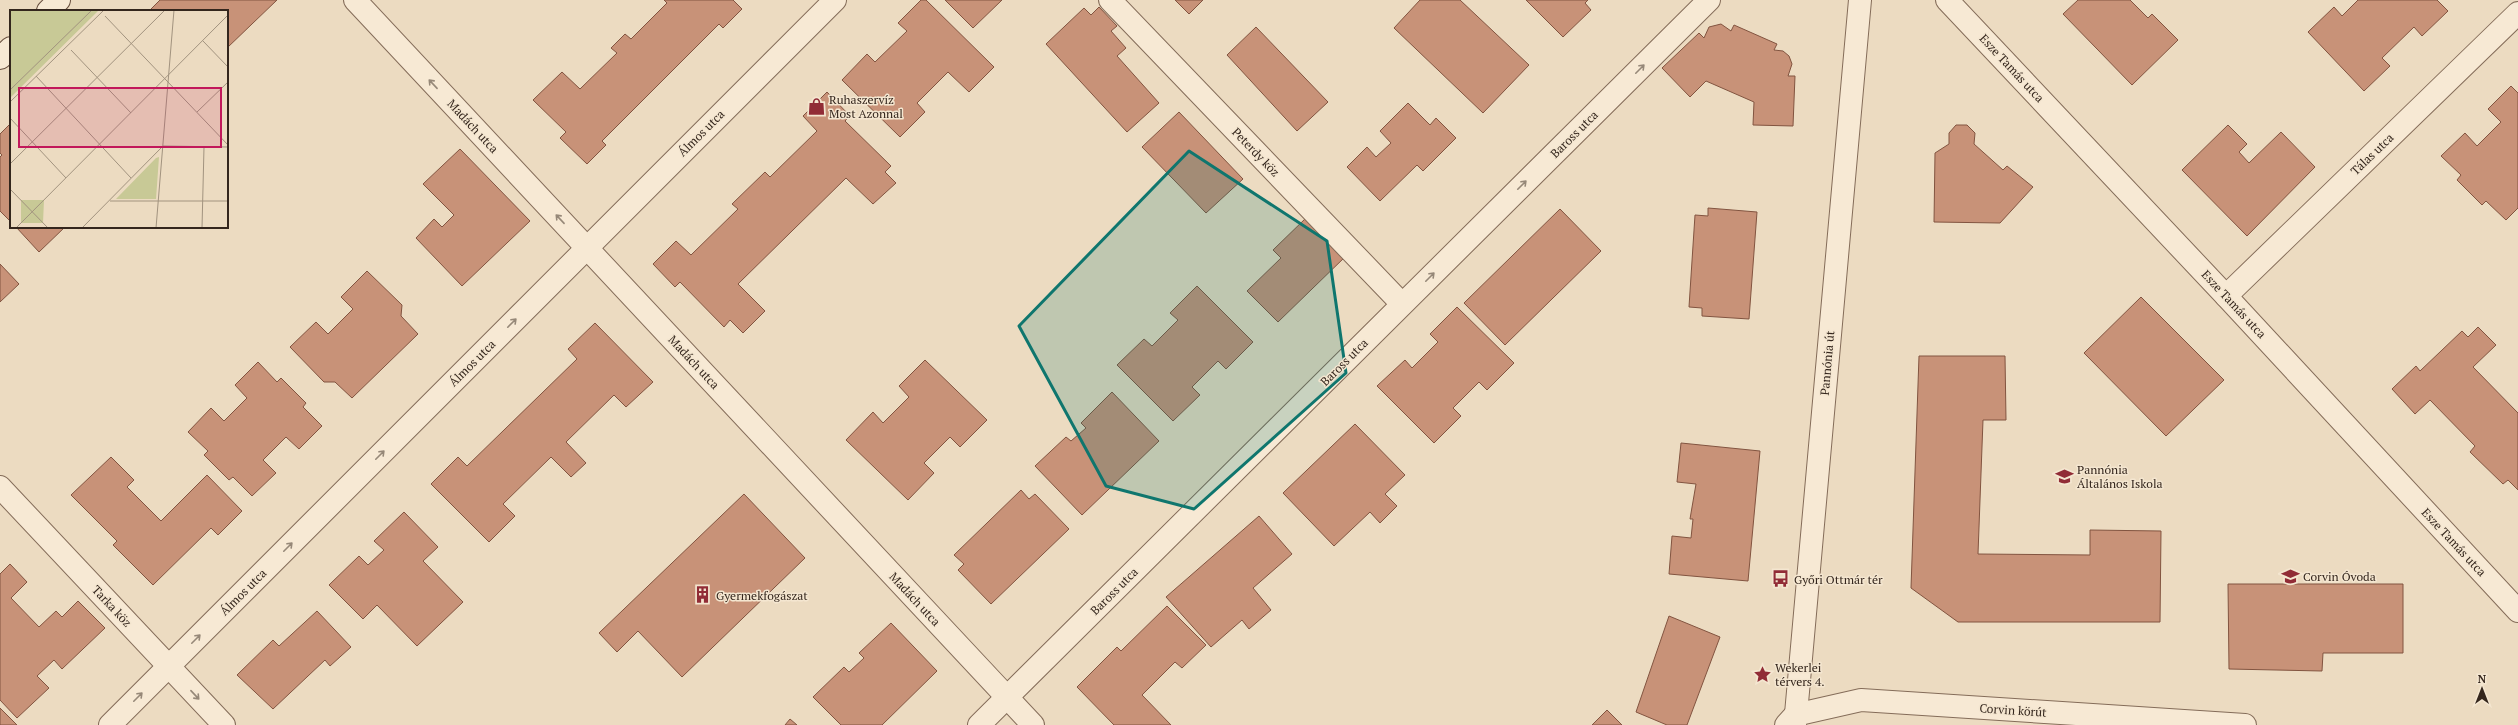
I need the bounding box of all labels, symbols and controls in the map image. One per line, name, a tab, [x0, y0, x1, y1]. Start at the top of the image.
inset map	[10, 10, 228, 228]
street label: Esze Tamás utca	[1977, 31, 2047, 105]
one-way arrow	[1635, 64, 1645, 74]
one-way arrow	[429, 78, 438, 89]
place label: Ruhaszervíz Most Azonnal	[829, 92, 903, 121]
street label: Madách utca	[444, 96, 502, 156]
shop icon: Ruhaszervíz Most Azonnal	[806, 96, 826, 116]
street label: Álmos utca	[675, 107, 727, 159]
street label: Baross utca	[1547, 107, 1601, 161]
street label: Peterdy köz	[1229, 125, 1283, 180]
street label: Tálas utca	[2347, 130, 2397, 178]
one-way arrow	[1517, 180, 1527, 190]
one-way arrow	[556, 214, 565, 225]
street label: Esze Tamás utca	[2199, 267, 2269, 341]
one-way arrow	[1425, 272, 1435, 282]
one-way arrow	[507, 318, 517, 328]
street label: Pannónia út	[1817, 329, 1837, 396]
street label: Madách utca	[665, 332, 723, 392]
street label: Baross utca	[1317, 335, 1371, 389]
street label: Álmos utca	[446, 337, 498, 389]
one-way arrow	[375, 450, 385, 460]
place label: Pannónia Általános Iskola	[2077, 462, 2163, 491]
school or university icon: Pannónia Általános Iskola	[2054, 466, 2074, 486]
street label: Esze Tamás utca	[2419, 505, 2489, 579]
one-way arrow	[283, 542, 293, 552]
street label: Baross utca	[1087, 564, 1141, 618]
street label: Álmos utca	[217, 566, 269, 618]
school or university icon: Corvin Óvoda	[2280, 566, 2300, 586]
street label: Madách utca	[886, 569, 944, 629]
bus stop icon: Győri Ottmár tér	[1771, 569, 1791, 589]
place label: Corvin Óvoda	[2303, 569, 2376, 584]
place label: Győri Ottmár tér	[1794, 572, 1883, 587]
street label: Tarka köz	[89, 582, 135, 630]
building icon: Gyermekfogászat	[693, 585, 713, 605]
place label: Gyermekfogászat	[716, 588, 808, 603]
one-way arrow	[191, 634, 201, 644]
place label: Wekerlei térvers 4.	[1775, 660, 1825, 689]
place icon: Wekerlei térvers 4.	[1752, 664, 1772, 684]
north arrow	[2462, 669, 2502, 709]
text: N	[2478, 672, 2487, 686]
one-way arrow	[191, 690, 200, 700]
one-way arrow	[133, 692, 143, 702]
street label: Corvin körút	[1979, 700, 2048, 720]

